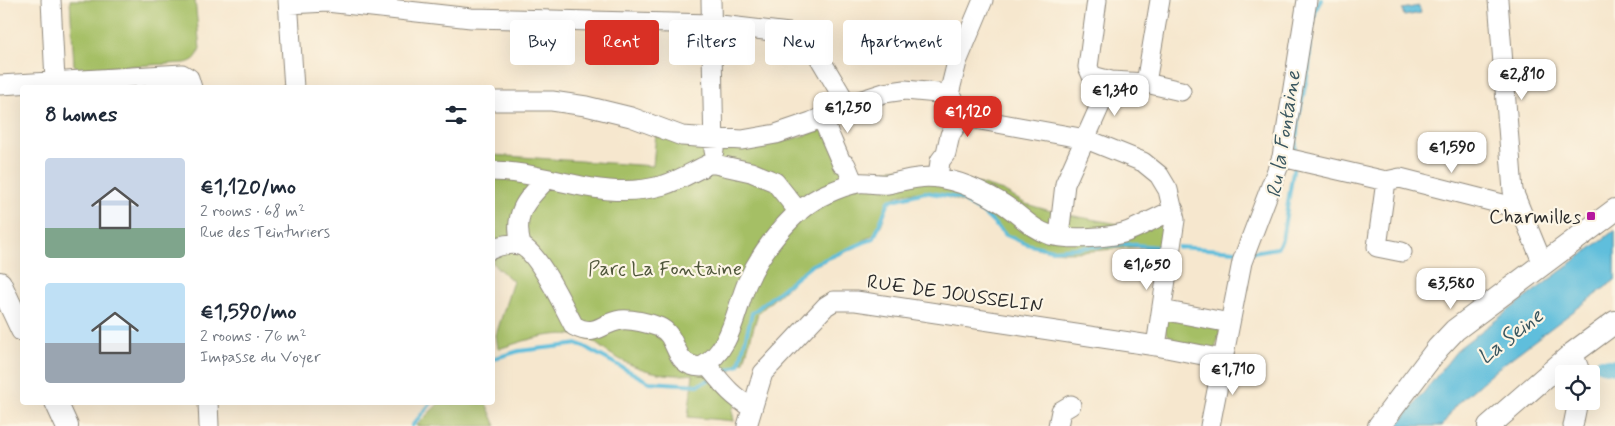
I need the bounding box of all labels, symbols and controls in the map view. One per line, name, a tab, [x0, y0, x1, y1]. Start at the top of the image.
chip: Buy	[510, 20, 575, 65]
chip: Rent	[585, 20, 659, 65]
chip: Filters	[669, 20, 755, 65]
chip: New	[765, 20, 833, 65]
chip: Apartment	[843, 20, 961, 65]
pin: €2,810	[1481, 58, 1563, 101]
text: €2,810	[1499, 64, 1545, 85]
water label: Ru la Fontaine	[1260, 68, 1308, 200]
pin: €1,340	[1074, 74, 1156, 117]
text: €1,340	[1092, 80, 1138, 101]
pin: €1,250	[807, 92, 889, 134]
pin: €1,120	[927, 96, 1009, 138]
text: €1,250	[824, 97, 872, 118]
text: 8 homes	[45, 101, 117, 129]
icon: filters	[442, 101, 470, 129]
text: €1,120	[945, 101, 991, 122]
pin: €1,590	[1411, 132, 1493, 174]
text: €1,590	[1428, 137, 1476, 158]
text: €1,120/mo	[200, 173, 296, 201]
icon: home	[85, 178, 145, 238]
text: 2 rooms · 68 m²	[200, 201, 305, 222]
place label: Charmilles	[1489, 204, 1581, 231]
marker: Charmilles	[1585, 210, 1597, 222]
text: Rue des Teinturiers	[200, 222, 330, 243]
pin: €1,650	[1106, 248, 1188, 291]
text: €1,650	[1123, 254, 1171, 275]
park label: Parc La Fontaine	[588, 256, 742, 283]
pin: €3,580	[1410, 268, 1492, 310]
street label: RUE DE JOUSSELIN	[865, 269, 1045, 320]
text: €3,580	[1427, 273, 1475, 294]
text: €1,590/mo	[200, 298, 297, 326]
water label: La Seine	[1472, 302, 1550, 371]
icon: home	[85, 303, 145, 363]
text: 2 rooms · 76 m²	[200, 326, 307, 347]
text: Impasse du Voyer	[200, 347, 321, 368]
pin: €1,710	[1192, 354, 1274, 396]
text: €1,710	[1211, 359, 1255, 380]
map controls	[1555, 365, 1600, 410]
button: locate	[1555, 365, 1600, 410]

